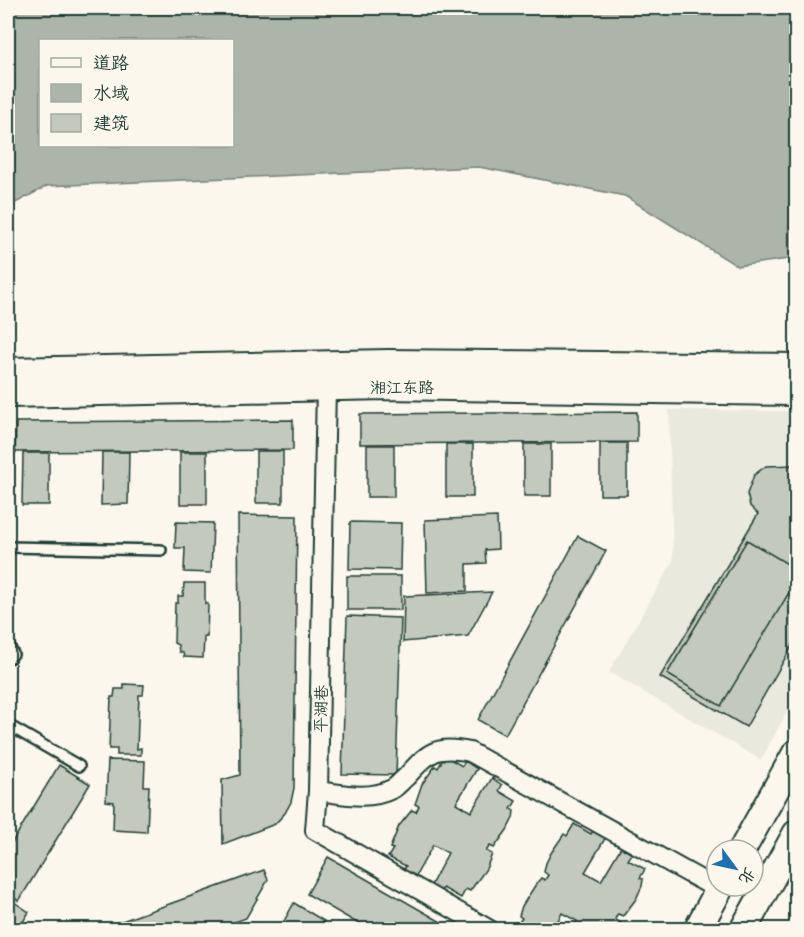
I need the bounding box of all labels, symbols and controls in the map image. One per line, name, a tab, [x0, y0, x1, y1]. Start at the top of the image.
legend	[39, 39, 234, 147]
text: 道路	[93, 50, 129, 74]
text: 水域	[93, 80, 129, 104]
text: 建筑	[93, 110, 129, 134]
street label: 湘江东路	[370, 376, 434, 397]
street label: 平湖巷	[309, 685, 331, 733]
north arrow	[705, 838, 765, 898]
text: 北	[735, 864, 761, 889]

